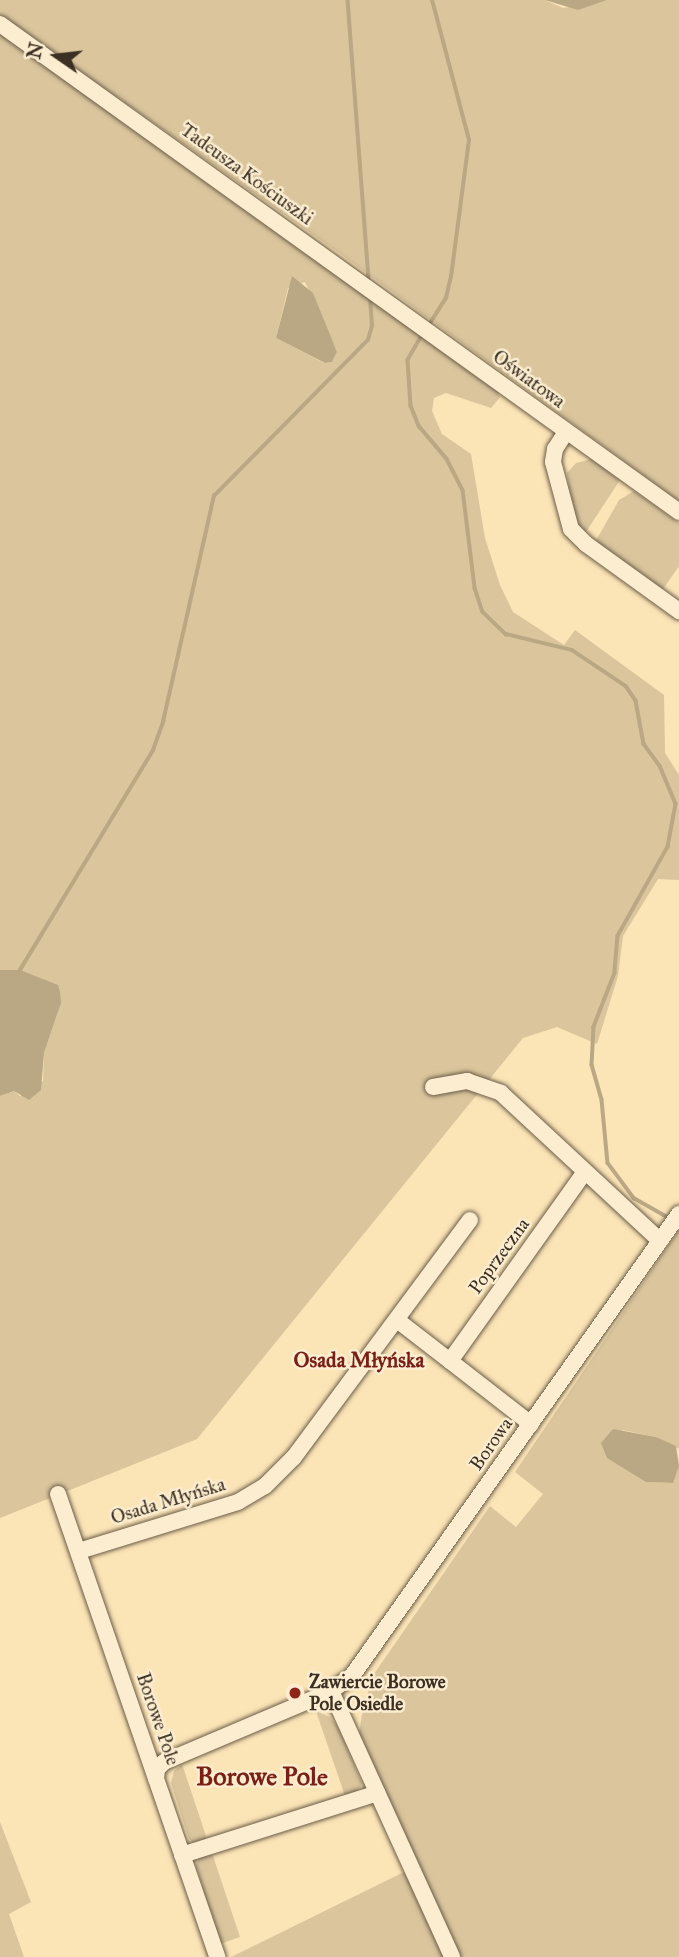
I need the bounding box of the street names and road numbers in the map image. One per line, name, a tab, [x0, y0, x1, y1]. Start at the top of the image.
street label: Tadeusza Kościuszki	[176, 118, 318, 230]
street label: Oświatowa	[488, 345, 570, 413]
street label: Poprzeczna	[464, 1214, 534, 1298]
street label: Borowa	[465, 1413, 517, 1475]
street label: Osada Młyńska	[108, 1473, 228, 1529]
street label: Borowe Pole	[132, 1670, 184, 1768]

